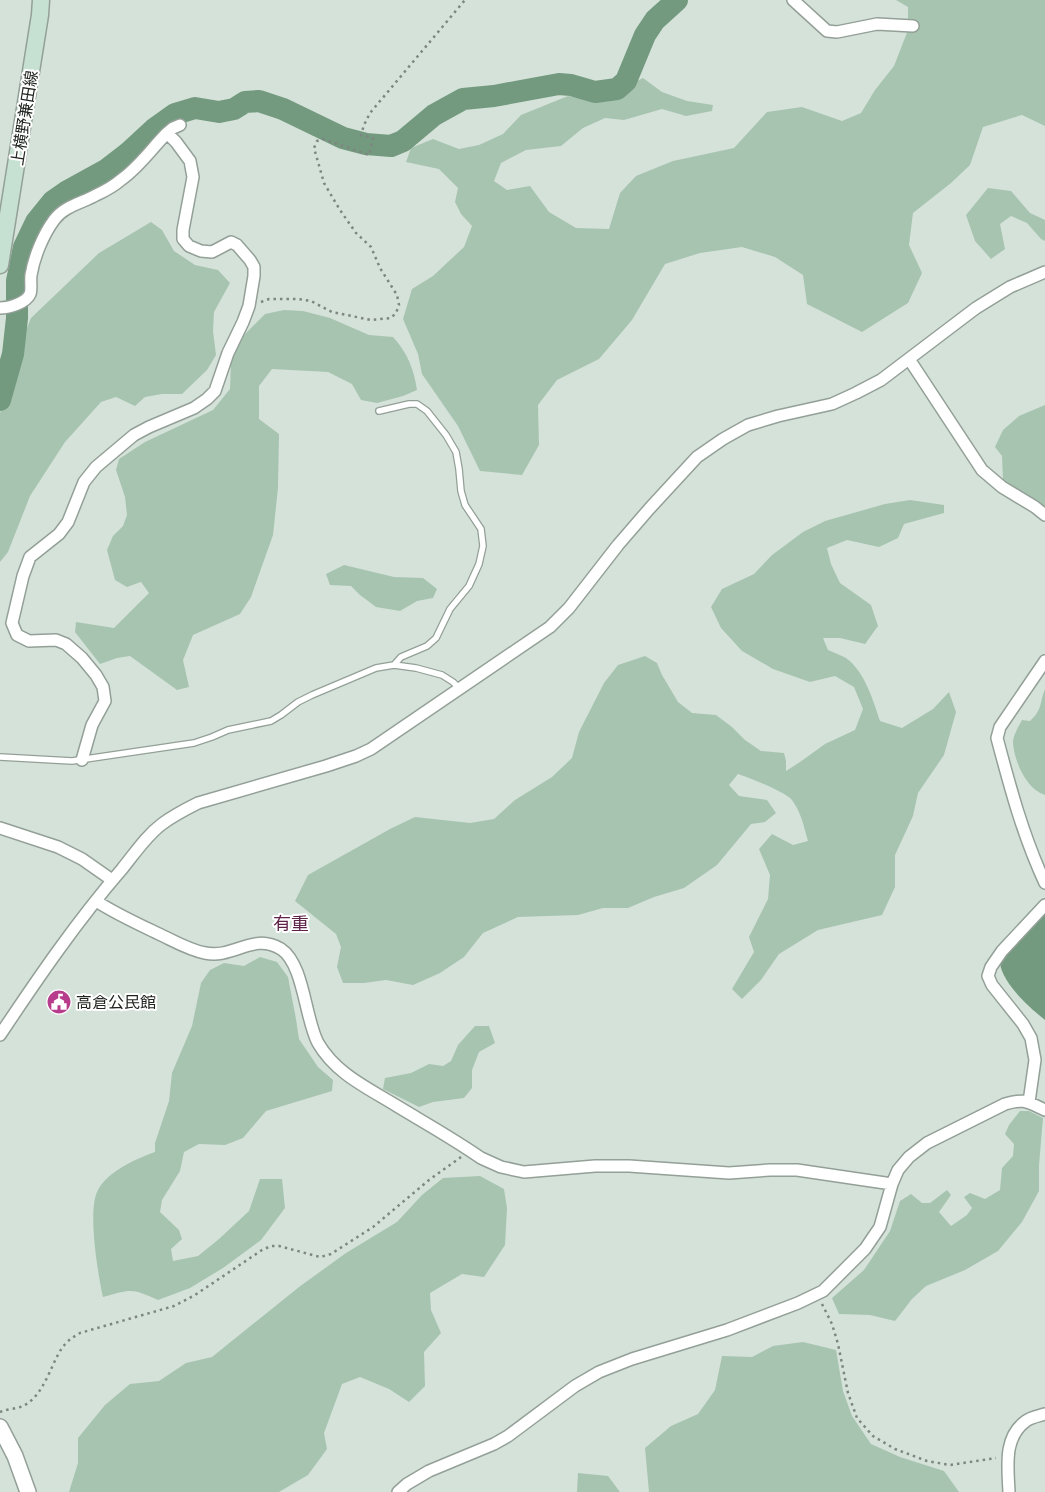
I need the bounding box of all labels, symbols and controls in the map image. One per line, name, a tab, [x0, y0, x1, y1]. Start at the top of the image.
street label: 上横野兼田線	[7, 69, 41, 167]
district label: 有重	[273, 912, 309, 935]
public building icon: 高倉公民館	[46, 989, 72, 1015]
place label: 高倉公民館	[76, 992, 156, 1012]

